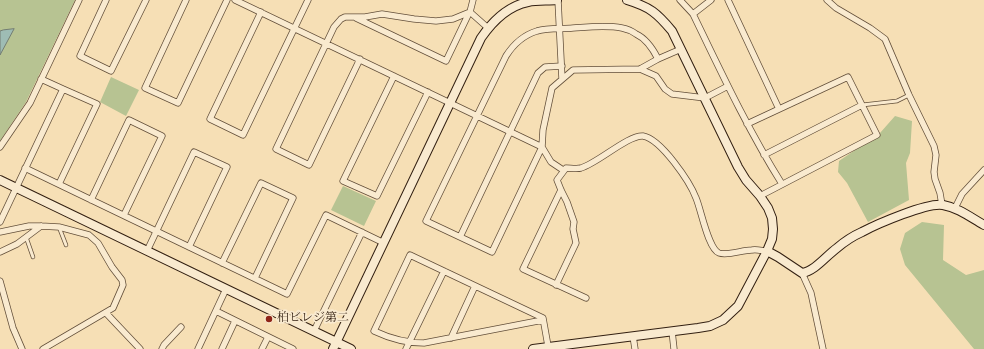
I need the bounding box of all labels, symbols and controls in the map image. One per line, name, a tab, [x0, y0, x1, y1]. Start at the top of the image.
place label: 柏ビレジ第二	[277, 312, 349, 326]
marker: 柏ビレジ第二	[264, 314, 274, 324]

